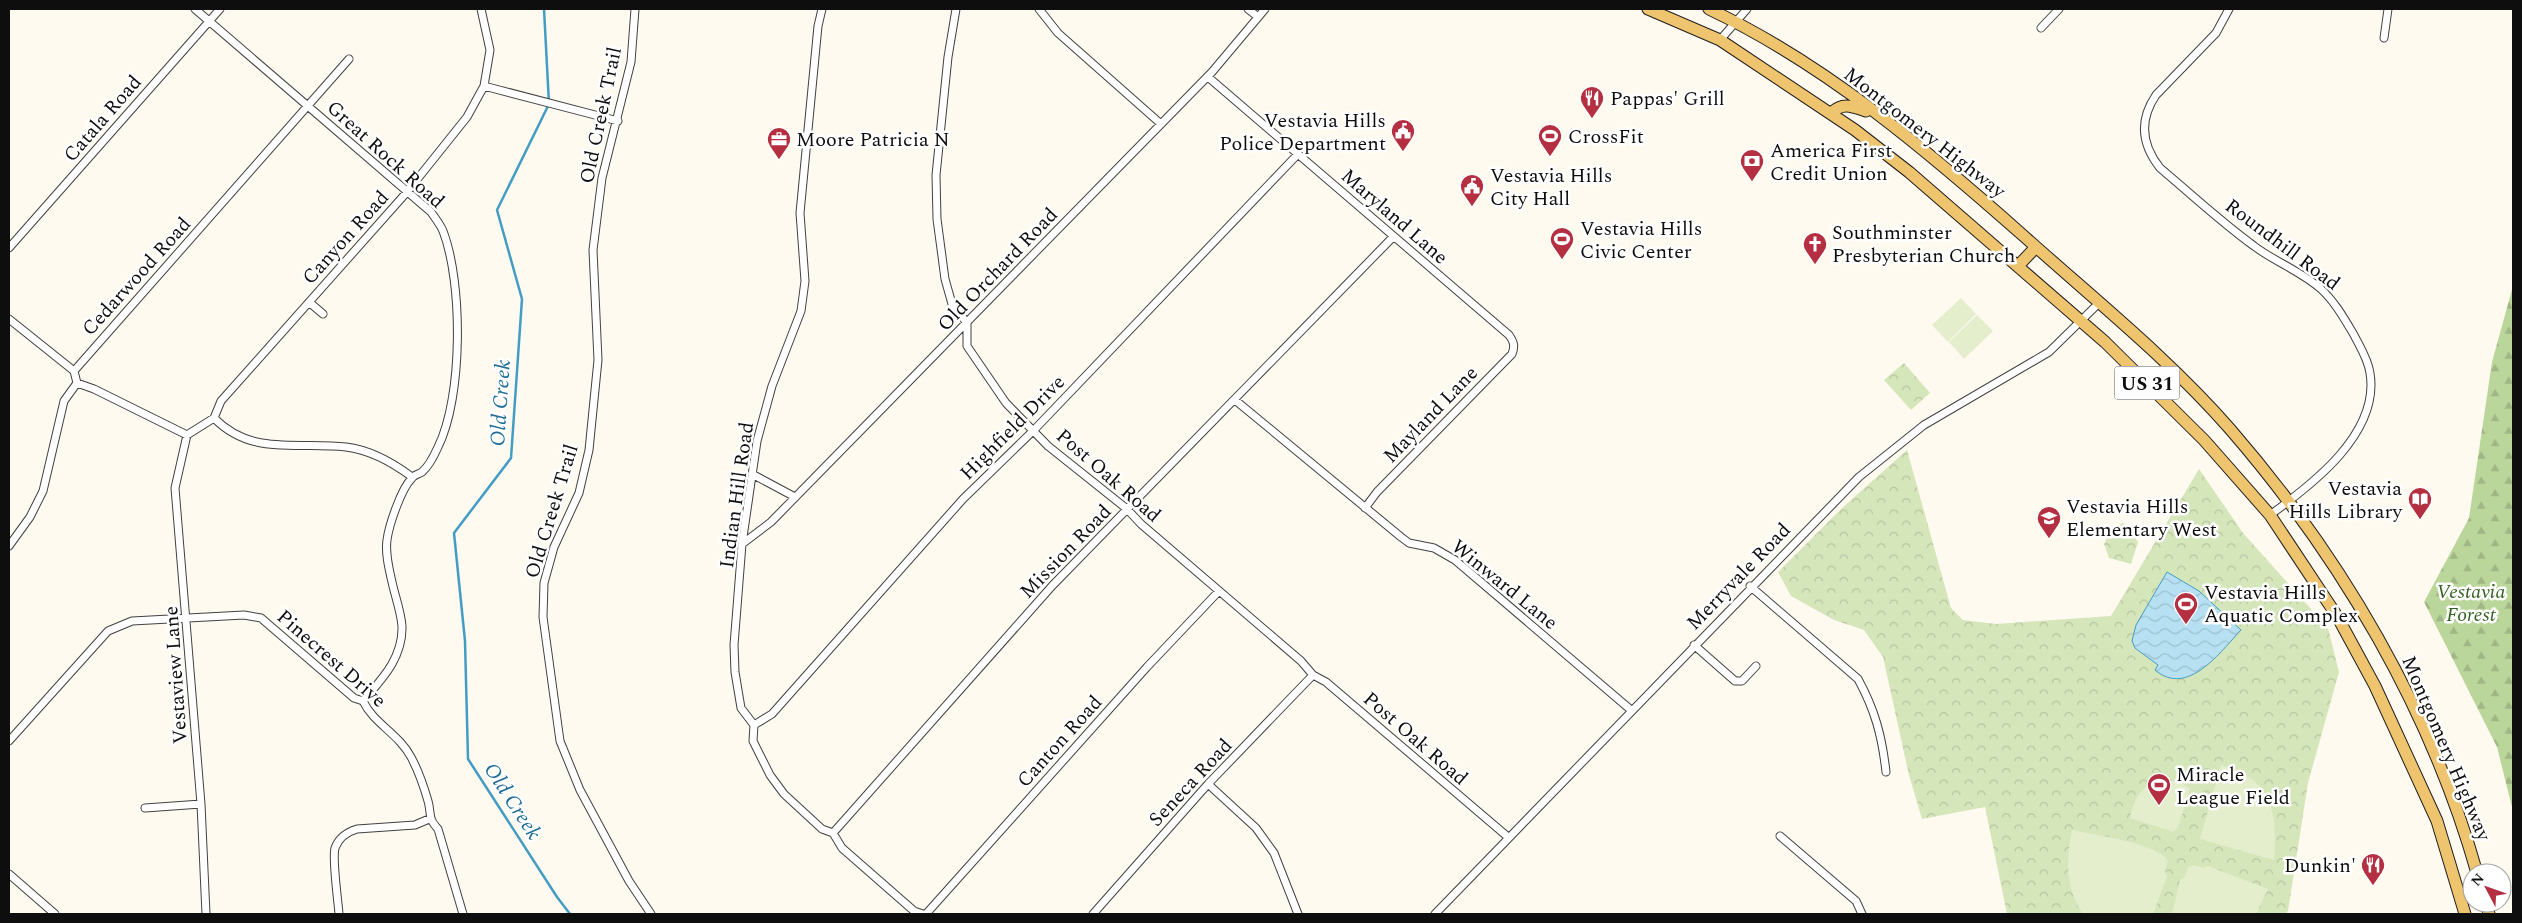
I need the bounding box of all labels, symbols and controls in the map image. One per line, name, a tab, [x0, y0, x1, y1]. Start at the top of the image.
street label: Old Creek Trail	[572, 44, 630, 186]
street label: Montgomery Highway	[1837, 60, 2013, 207]
street label: Catala Road	[56, 69, 149, 169]
place label: Pappas' Grill	[1610, 84, 1725, 114]
restaurant icon: Pappas' Grill	[1579, 85, 1605, 119]
street label: Great Rock Road	[320, 93, 451, 216]
place label: Vestavia Hills Police Department	[1219, 106, 1386, 159]
public building icon: Vestavia Hills Police Department	[1390, 118, 1416, 152]
place label: CrossFit	[1568, 122, 1644, 152]
sports icon: CrossFit	[1537, 123, 1563, 157]
place label: Moore Patricia N	[796, 125, 950, 155]
office icon: Moore Patricia N	[766, 126, 792, 160]
place label: America First Credit Union	[1770, 136, 1892, 189]
bank icon: America First Credit Union	[1739, 148, 1765, 182]
place label: Vestavia Hills City Hall	[1490, 161, 1612, 214]
street label: Maryland Lane	[1334, 162, 1455, 272]
public building icon: Vestavia Hills City Hall	[1459, 173, 1485, 207]
street label: Canyon Road	[295, 184, 396, 292]
street label: Roundhill Road	[2218, 191, 2346, 298]
street label: Old Orchard Road	[931, 201, 1065, 339]
street label: Cedarwood Road	[75, 210, 198, 343]
place label: Vestavia Hills Civic Center	[1580, 214, 1702, 267]
place label: Southminster Presbyterian Church	[1832, 218, 2015, 271]
sports icon: Vestavia Hills Civic Center	[1549, 226, 1575, 260]
church icon: Southminster Presbyterian Church	[1802, 231, 1828, 265]
water label: Old Creek	[482, 359, 520, 447]
street label: Mayland Lane	[1376, 359, 1485, 470]
road number: US 31	[2114, 366, 2180, 399]
street label: Highfield Drive	[953, 368, 1072, 487]
street label: Indian Hill Road	[712, 420, 762, 570]
street label: Post Oak Road	[1049, 422, 1168, 530]
street label: Old Creek Trail	[517, 440, 587, 582]
place label: Vestavia Hills Library	[2289, 474, 2403, 527]
library icon: Vestavia Hills Library	[2407, 486, 2433, 520]
place label: Vestavia Hills Elementary West	[2066, 492, 2217, 545]
street label: Mission Road	[1013, 498, 1119, 606]
school or university icon: Vestavia Hills Elementary West	[2036, 505, 2062, 539]
street label: Merryvale Road	[1680, 516, 1798, 637]
street label: Winward Lane	[1444, 532, 1564, 637]
park label: Vestavia Forest	[2437, 577, 2506, 630]
place label: Vestavia Hills Aquatic Complex	[2204, 578, 2358, 631]
sports icon: Vestavia Hills Aquatic Complex	[2173, 591, 2199, 625]
street label: Pinecrest Drive	[270, 602, 393, 715]
street label: Vestaview Lane	[156, 605, 196, 745]
street label: Montgomery Highway	[2393, 651, 2499, 847]
street label: Post Oak Road	[1356, 685, 1475, 793]
street label: Canton Road	[1010, 689, 1110, 795]
street label: Seneca Road	[1142, 732, 1240, 834]
water label: Old Creek	[475, 757, 549, 847]
place label: Miracle League Field	[2176, 760, 2290, 813]
sports icon: Miracle League Field	[2146, 772, 2172, 806]
place label: Dunkin'	[2284, 851, 2356, 881]
restaurant icon: Dunkin'	[2360, 852, 2386, 886]
north arrow	[2462, 863, 2512, 913]
text: N	[2466, 869, 2489, 891]

